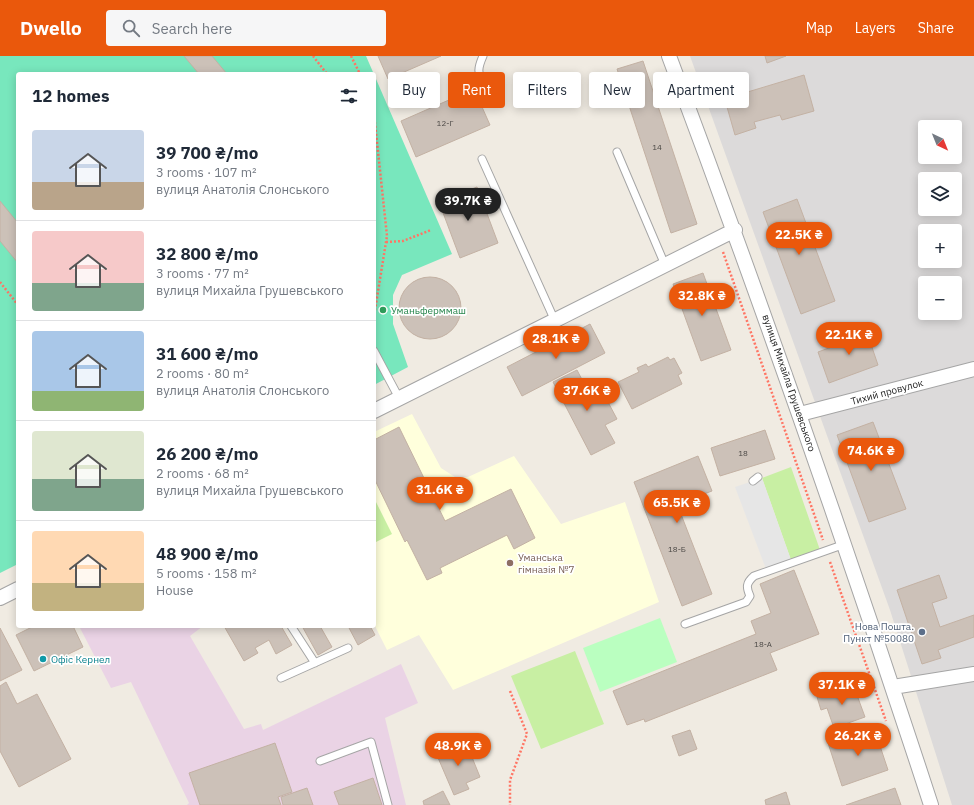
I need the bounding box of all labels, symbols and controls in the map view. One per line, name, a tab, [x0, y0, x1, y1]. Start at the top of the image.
search box	[106, 10, 386, 46]
text: Dwello	[20, 16, 82, 40]
icon: search	[120, 17, 142, 39]
text: Search here	[152, 19, 232, 38]
text: Map	[806, 19, 833, 37]
text: Layers	[855, 19, 896, 37]
text: Share	[918, 19, 954, 37]
chip: Buy	[388, 72, 440, 108]
chip: Rent	[448, 72, 505, 108]
chip: Filters	[513, 72, 581, 108]
chip: New	[589, 72, 645, 108]
chip: Apartment	[653, 72, 749, 108]
text: 12 homes	[32, 85, 109, 107]
icon: filters	[338, 85, 360, 107]
house number: 12-Г	[437, 118, 453, 128]
north arrow	[918, 120, 962, 164]
map controls	[918, 120, 962, 320]
text: 39 700 ₴/mo	[156, 142, 258, 164]
house number: 14	[652, 142, 662, 152]
icon: home	[64, 146, 112, 194]
text: 3 rooms · 107 m²	[156, 164, 257, 181]
button: layers	[918, 172, 962, 216]
text: вулиця Анатолія Слонського	[156, 181, 329, 198]
pin: 39.7K ₴	[431, 188, 505, 222]
text: 39.7K ₴	[444, 192, 492, 209]
pin: 22.5K ₴	[762, 222, 836, 256]
button: +	[918, 224, 962, 268]
text: 22.5K ₴	[775, 226, 823, 243]
text: 32 800 ₴/mo	[156, 243, 258, 265]
icon: home	[64, 247, 112, 295]
text: 3 rooms · 77 m²	[156, 265, 249, 282]
button: −	[918, 276, 962, 320]
text: вулиця Михайла Грушевського	[156, 282, 344, 299]
pin: 32.8K ₴	[665, 283, 739, 317]
text: 32.8K ₴	[678, 287, 726, 304]
place label: Уманьферммаш	[391, 304, 466, 317]
marker: Уманьферммаш	[378, 305, 388, 315]
street label: вулиця Михайла Грушевського	[759, 313, 819, 454]
pin: 22.1K ₴	[812, 322, 886, 356]
pin: 28.1K ₴	[519, 326, 593, 360]
text: 22.1K ₴	[825, 326, 873, 343]
text: 28.1K ₴	[532, 330, 580, 347]
text: 31 600 ₴/mo	[156, 343, 258, 365]
icon: home	[64, 347, 112, 395]
text: 2 rooms · 80 m²	[156, 365, 249, 382]
street label: Тихий провулок	[849, 376, 925, 408]
pin: 37.6K ₴	[550, 378, 624, 412]
text: вулиця Анатолія Слонського	[156, 382, 329, 399]
text: 37.6K ₴	[563, 382, 611, 399]
pin: 74.6K ₴	[834, 438, 908, 472]
text: 74.6K ₴	[847, 442, 895, 459]
text: 26 200 ₴/mo	[156, 443, 258, 465]
icon: home	[64, 447, 112, 495]
house number: 18	[738, 448, 748, 458]
text: 2 rooms · 68 m²	[156, 465, 249, 482]
pin: 31.6K ₴	[403, 477, 477, 511]
text: 31.6K ₴	[416, 481, 464, 498]
text: вулиця Михайла Грушевського	[156, 482, 344, 499]
pin: 65.5K ₴	[640, 490, 714, 524]
text: 65.5K ₴	[653, 494, 701, 511]
text: 48 900 ₴/mo	[156, 543, 258, 565]
house number: 18-Б	[668, 544, 686, 554]
icon: home	[64, 547, 112, 595]
place label: Уманська гімназія №7	[518, 551, 575, 576]
marker: Уманська гімназія №7	[505, 558, 515, 568]
text: 5 rooms · 158 m²	[156, 565, 257, 582]
text: House	[156, 582, 193, 599]
place label: Нова Пошта. Пункт №50080	[843, 620, 914, 645]
marker: Нова Пошта. Пункт №50080	[917, 627, 927, 637]
house number: 18-А	[754, 639, 772, 649]
place label: Офіс Кернел	[51, 653, 110, 666]
marker: Офіс Кернел	[38, 654, 48, 664]
pin: 37.1K ₴	[805, 672, 879, 706]
text: 37.1K ₴	[818, 676, 866, 693]
pin: 26.2K ₴	[821, 723, 895, 757]
text: 26.2K ₴	[834, 727, 882, 744]
pin: 48.9K ₴	[421, 733, 495, 767]
text: 48.9K ₴	[434, 737, 482, 754]

